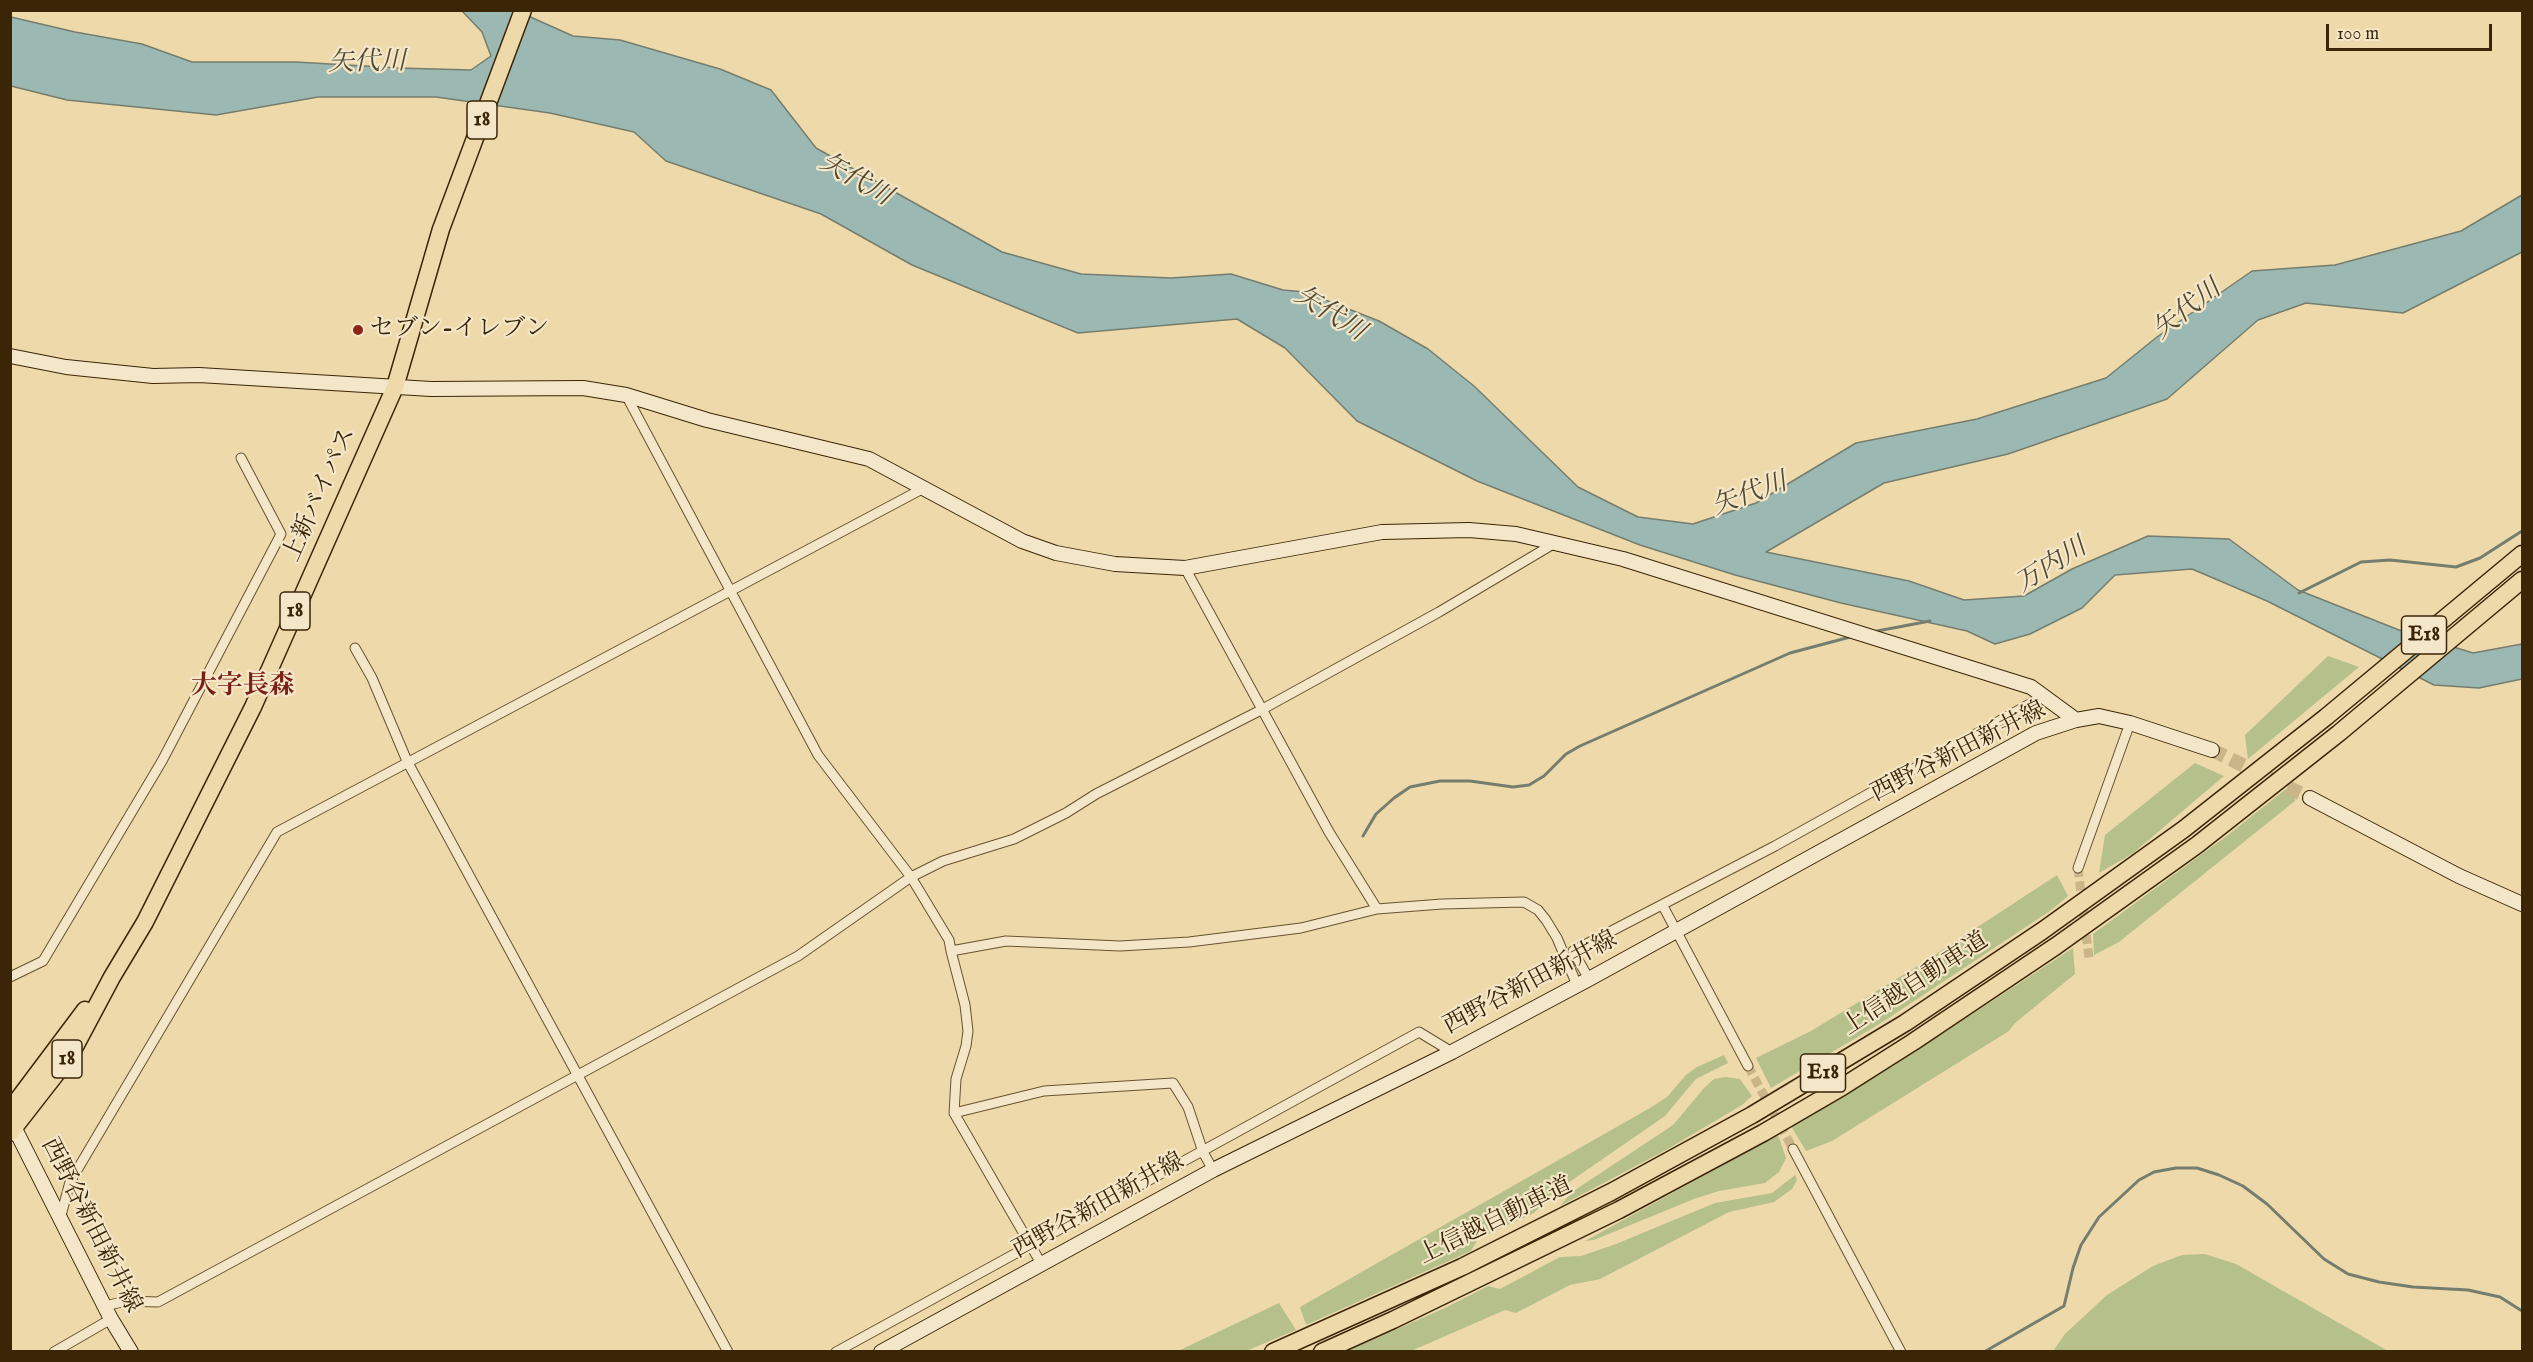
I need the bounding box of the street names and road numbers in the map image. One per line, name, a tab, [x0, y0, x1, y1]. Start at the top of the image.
road number: 18	[467, 101, 497, 139]
street label: 上新バイパス	[279, 423, 363, 567]
road number: 18	[280, 592, 310, 630]
road number: E18	[2402, 616, 2446, 654]
street label: 西野谷新田新井線	[1867, 697, 2051, 809]
street label: 西野谷新田新井線	[1439, 926, 1623, 1042]
street label: 上信越自動車道	[1838, 927, 1994, 1043]
road number: 18	[52, 1040, 82, 1078]
road number: E18	[1800, 1054, 1846, 1092]
street label: 西野谷新田新井線	[34, 1134, 146, 1318]
street label: 西野谷新田新井線	[1008, 1148, 1190, 1266]
street label: 上信越自動車道	[1414, 1172, 1578, 1272]

